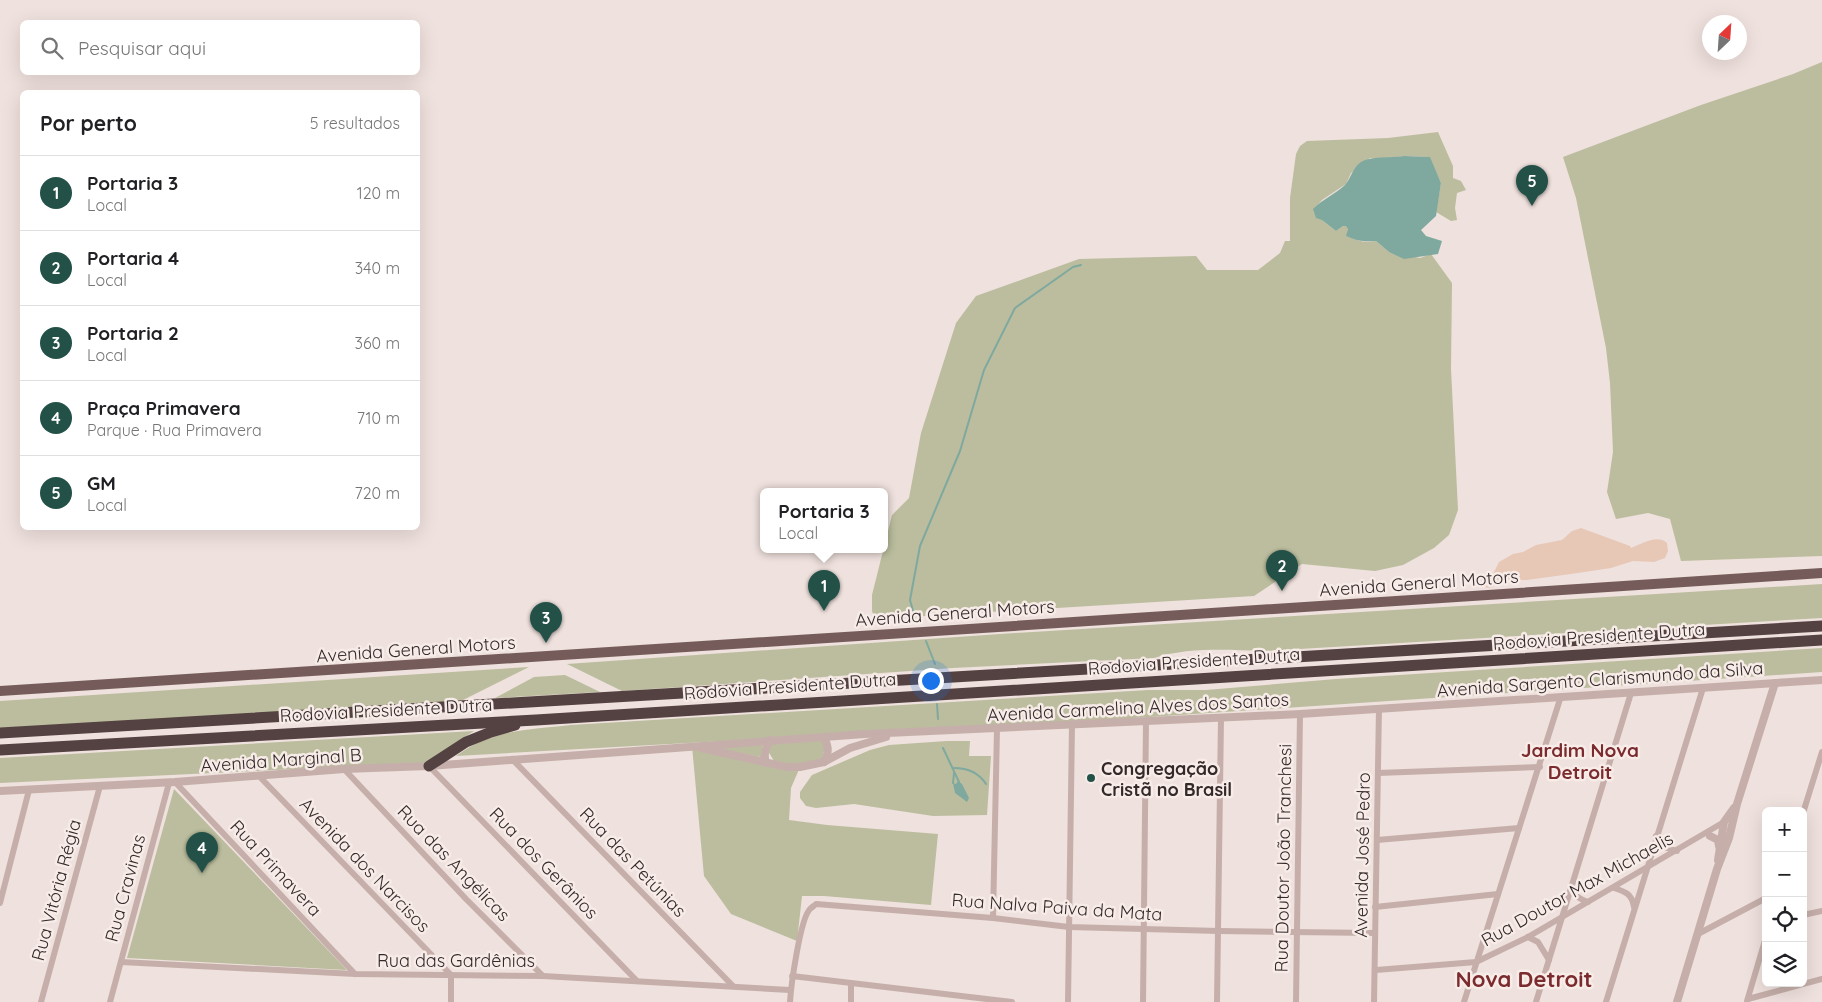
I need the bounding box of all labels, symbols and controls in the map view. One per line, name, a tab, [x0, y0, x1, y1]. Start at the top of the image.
north arrow	[1702, 15, 1747, 60]
search box	[20, 20, 420, 75]
icon: search	[38, 34, 66, 62]
text: Pesquisar aqui	[78, 36, 206, 60]
text: Por perto	[40, 110, 137, 136]
text: 5 resultados	[310, 113, 400, 133]
pin: 5	[1516, 165, 1548, 206]
text: Portaria 3	[87, 171, 178, 195]
text: 1	[53, 183, 59, 203]
text: 120 m	[357, 183, 400, 203]
text: Local	[87, 195, 127, 215]
text: Portaria 4	[87, 246, 179, 270]
text: 2	[51, 258, 61, 278]
text: 340 m	[355, 258, 400, 278]
text: Local	[87, 270, 127, 290]
text: Portaria 2	[87, 321, 179, 345]
text: 3	[52, 333, 60, 353]
text: 360 m	[355, 333, 400, 353]
text: Local	[87, 345, 127, 365]
text: Praça Primavera	[87, 396, 241, 420]
text: 4	[51, 408, 61, 428]
text: 710 m	[357, 408, 400, 428]
text: Parque · Rua Primavera	[87, 420, 262, 440]
text: GM	[87, 471, 116, 495]
text: 5	[51, 483, 61, 503]
text: 720 m	[354, 483, 400, 503]
popup	[760, 488, 888, 553]
text: Local	[87, 495, 127, 515]
text: Portaria 3	[778, 499, 870, 523]
text: Local	[778, 523, 818, 543]
pin: 2	[1266, 550, 1298, 591]
street label: Avenida General Motors	[1319, 565, 1519, 601]
pin: 1	[808, 570, 840, 611]
street label: Avenida General Motors	[855, 595, 1055, 631]
pin: 3	[530, 602, 562, 643]
street label: Rodovia Presidente Dutra	[1492, 617, 1706, 655]
street label: Avenida General Motors	[316, 631, 516, 667]
street label: Rodovia Presidente Dutra	[1087, 642, 1301, 680]
street label: Avenida Sargento Clarismundo da Silva	[1436, 656, 1764, 702]
street label: Rodovia Presidente Dutra	[683, 667, 897, 705]
your location	[918, 668, 944, 694]
street label: Avenida Carmelina Alves dos Santos	[986, 688, 1290, 726]
street label: Rodovia Presidente Dutra	[279, 693, 493, 727]
district label: Jardim Nova Detroit	[1521, 738, 1639, 784]
street label: Avenida Marginal B	[200, 743, 362, 777]
street label: Rua Doutor João Tranchesi	[1270, 744, 1296, 972]
place label: Congregação Cristã no Brasil	[1101, 757, 1232, 801]
marker: Congregação Cristã no Brasil	[1085, 772, 1097, 784]
street label: Avenida José Pedro	[1349, 772, 1375, 938]
street label: Avenida dos Narcisos	[295, 793, 435, 937]
street label: Rua das Angélicas	[393, 800, 515, 926]
street label: Rua dos Gerânios	[485, 802, 603, 924]
street label: Rua das Petúnias	[575, 802, 691, 922]
map controls	[1762, 807, 1807, 987]
button: +	[1762, 807, 1807, 852]
street label: Rua Primavera	[225, 815, 327, 921]
street label: Rua Vitória Régia	[26, 817, 86, 963]
street label: Rua Doutor Max Michaelis	[1477, 827, 1677, 951]
street label: Rua Cravinas	[100, 832, 150, 944]
pin: 4	[186, 832, 218, 873]
button: −	[1762, 852, 1807, 897]
street label: Rua Nalva Paiva da Mata	[951, 888, 1163, 926]
button: locate	[1762, 897, 1807, 942]
button: layers	[1762, 942, 1807, 987]
street label: Rua das Gardênias	[377, 949, 535, 972]
district label: Nova Detroit	[1456, 965, 1592, 993]

